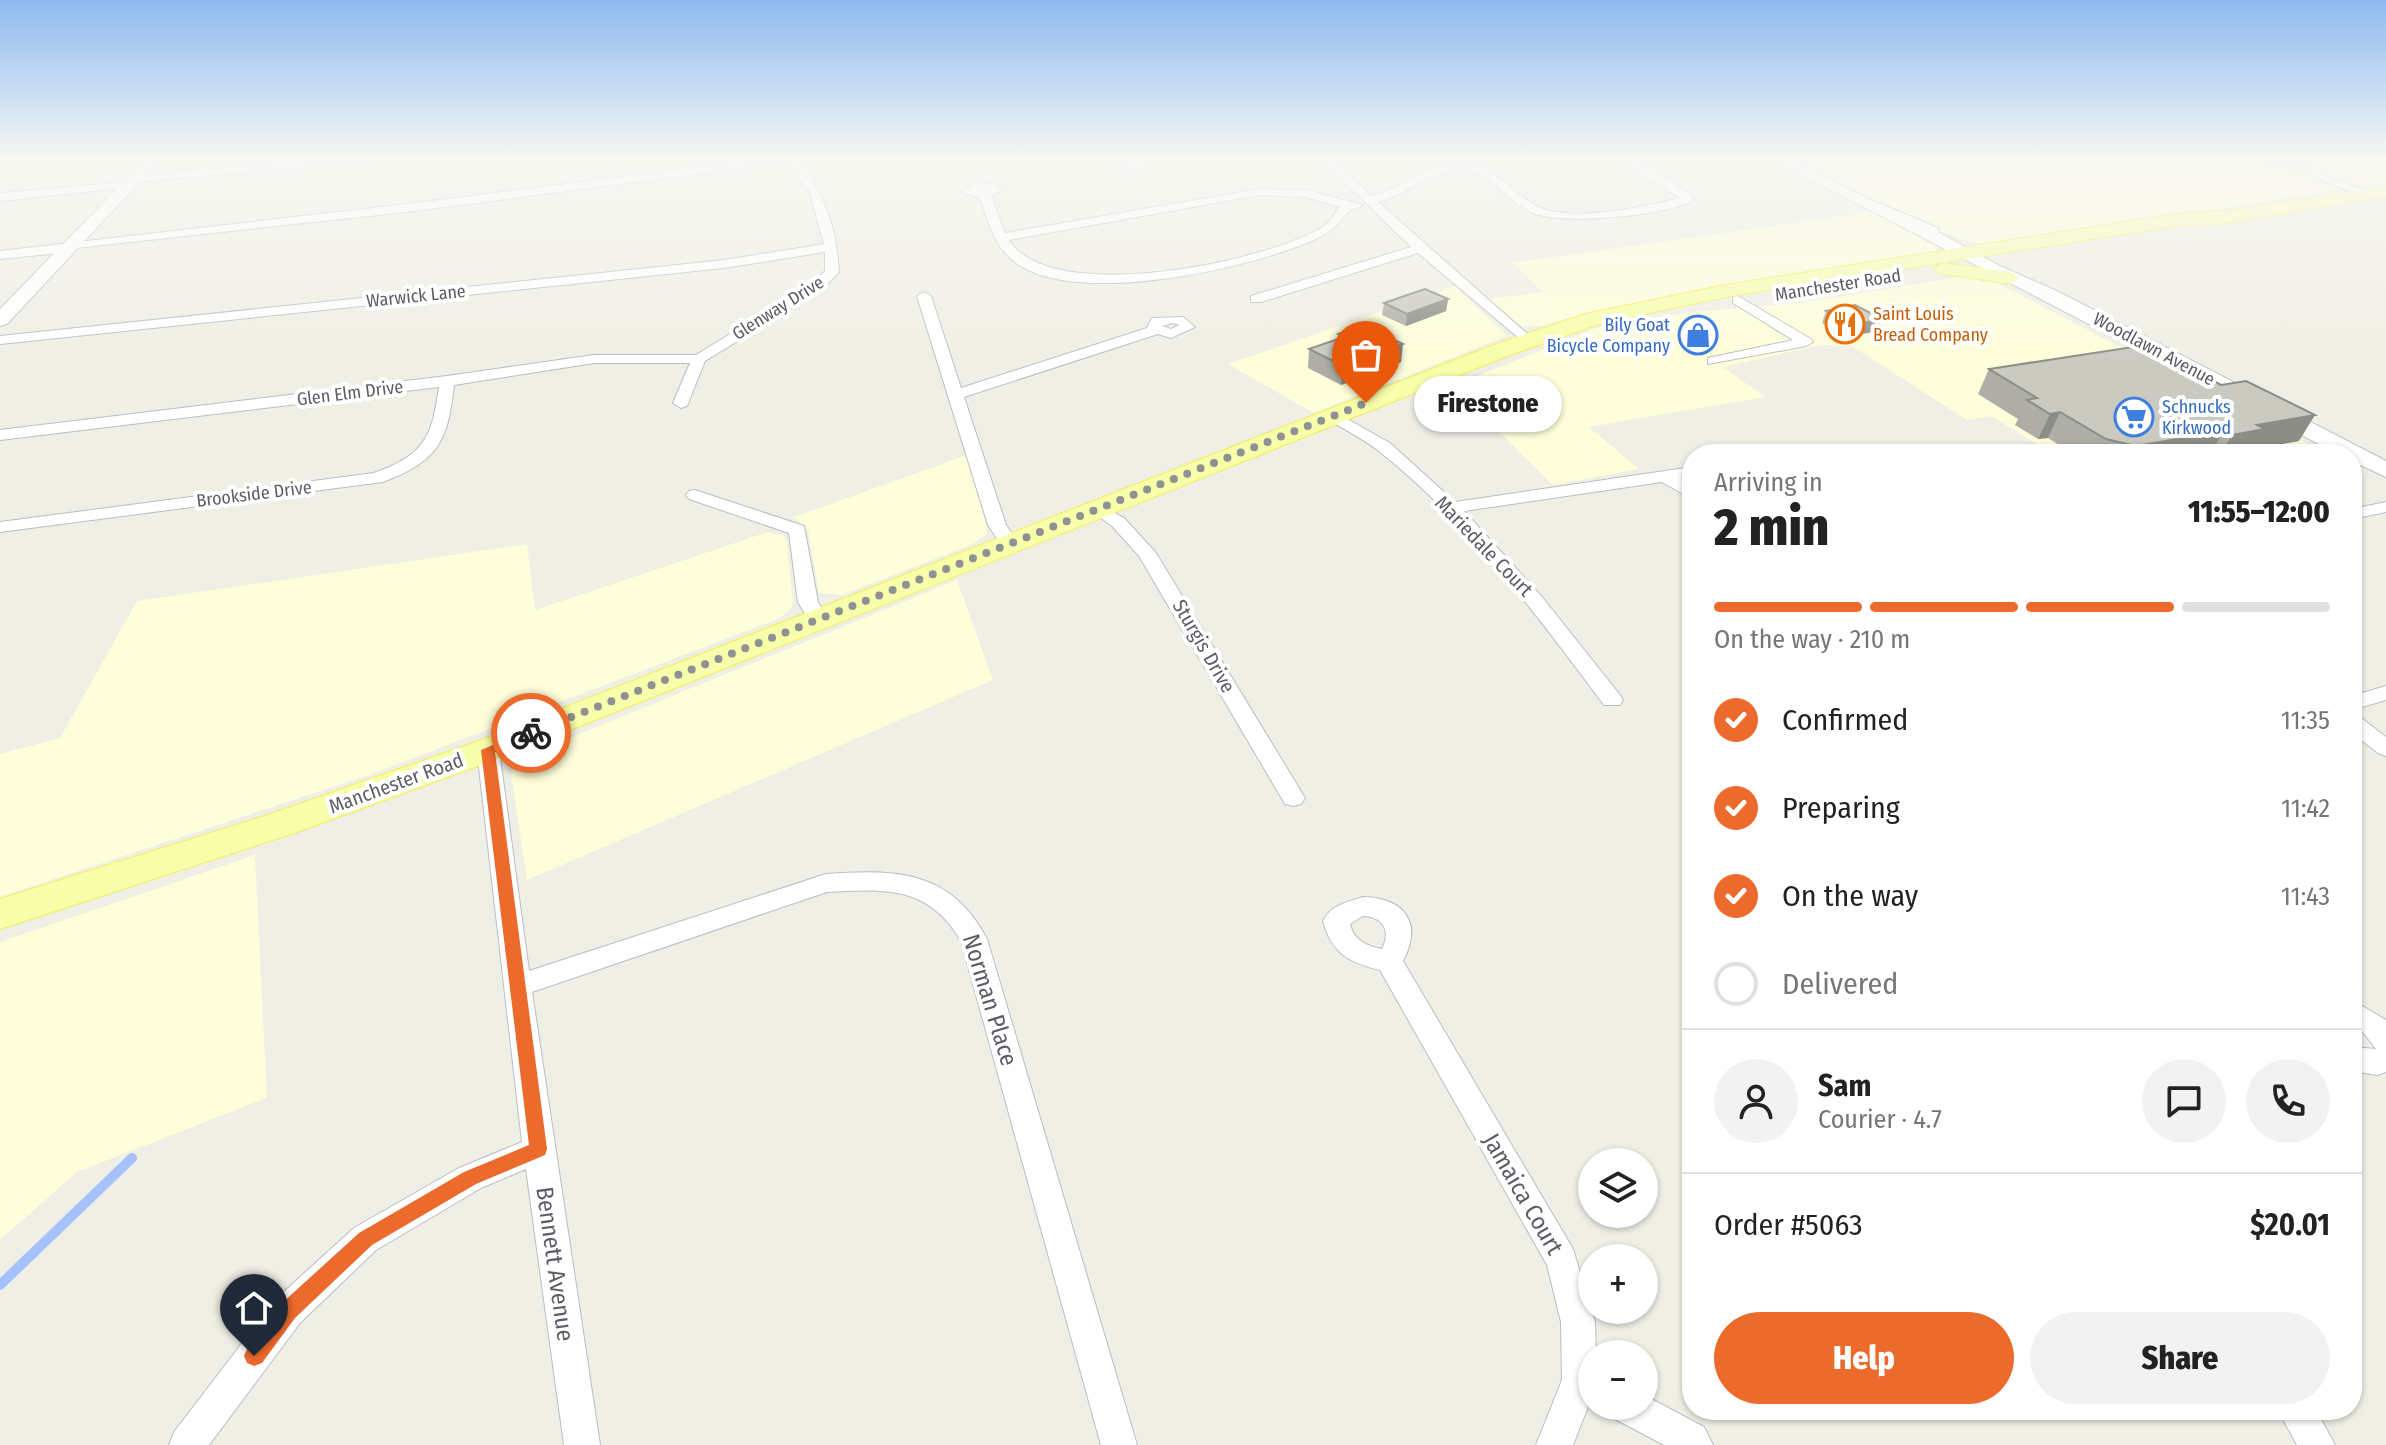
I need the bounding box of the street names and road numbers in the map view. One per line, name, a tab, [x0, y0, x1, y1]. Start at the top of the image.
street label: Manchester Road	[1773, 264, 1903, 306]
street label: Glenway Drive	[728, 271, 828, 345]
street label: Warwick Lane	[365, 280, 467, 312]
street label: Woodlawn Avenue	[2089, 308, 2219, 390]
street label: Glen Elm Drive	[296, 376, 404, 410]
street label: Brookside Drive	[195, 476, 313, 512]
street label: Mariedale Court	[1430, 491, 1538, 602]
street label: Sturgis Drive	[1168, 595, 1240, 697]
street label: Manchester Road	[325, 748, 467, 818]
street label: Norman Place	[957, 931, 1023, 1069]
street label: Jamaica Court	[1477, 1128, 1569, 1260]
street label: Bennett Avenue	[530, 1185, 580, 1343]

